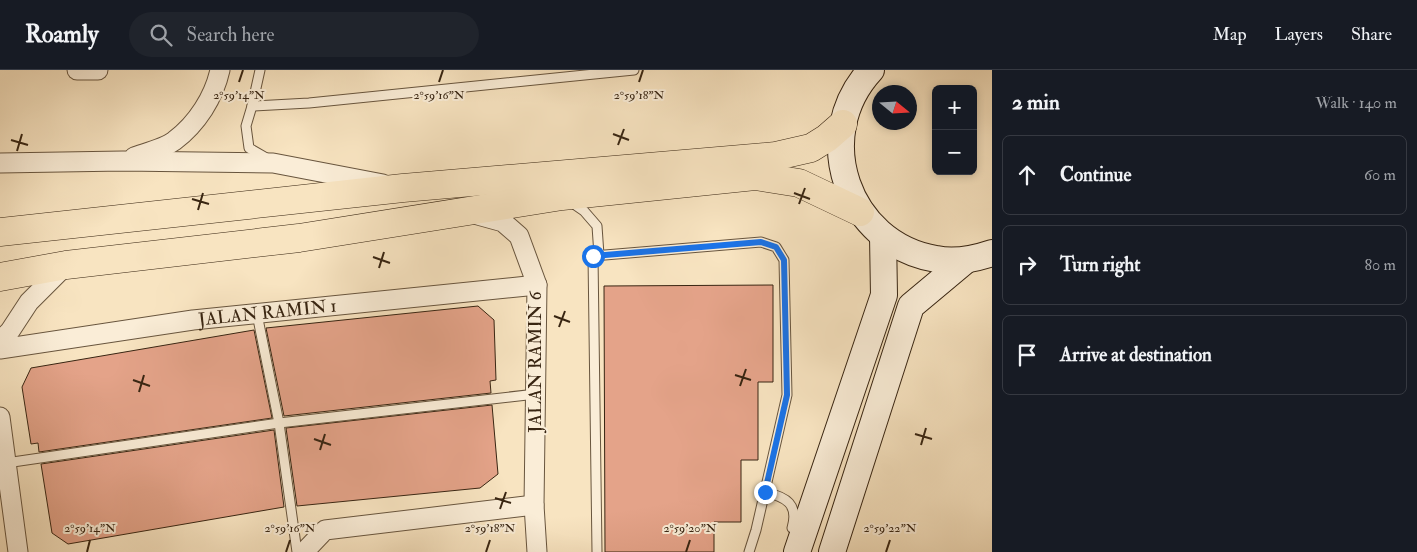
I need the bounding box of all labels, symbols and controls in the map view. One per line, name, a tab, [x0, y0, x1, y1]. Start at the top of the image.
search box	[129, 12, 479, 57]
text: Roamly	[25, 19, 99, 50]
icon: search	[147, 21, 175, 49]
text: Search here	[187, 23, 274, 47]
text: Map	[1213, 23, 1247, 46]
text: Layers	[1275, 23, 1323, 46]
text: Share	[1351, 23, 1392, 46]
north arrow	[872, 85, 917, 130]
map controls	[932, 85, 977, 175]
button: +	[932, 85, 977, 130]
text: 2°59'14"N	[213, 88, 265, 103]
text: 2°59'16"N	[413, 88, 465, 103]
text: 2°59'18"N	[614, 88, 665, 103]
text: 2 min	[1012, 89, 1060, 116]
text: Walk · 140 m	[1316, 93, 1397, 113]
button: −	[932, 130, 977, 175]
icon: ahead	[1013, 161, 1041, 189]
text: Continue	[1060, 163, 1131, 187]
text: 60 m	[1364, 165, 1396, 185]
route start	[582, 245, 605, 268]
icon: right	[1013, 251, 1041, 279]
text: Turn right	[1060, 253, 1140, 277]
text: 80 m	[1365, 255, 1396, 275]
street label: JALAN RAMIN 6	[524, 290, 547, 434]
street label: JALAN RAMIN 1	[196, 294, 338, 331]
icon: arrive	[1013, 341, 1041, 369]
text: Arrive at destination	[1060, 343, 1212, 367]
route end	[754, 481, 777, 504]
text: 2°59'14"N	[64, 521, 116, 536]
text: 2°59'16"N	[264, 521, 316, 536]
text: 2°59'18"N	[465, 521, 516, 536]
text: 2°59'20"N	[663, 521, 717, 536]
text: 2°59'22"N	[864, 521, 917, 536]

